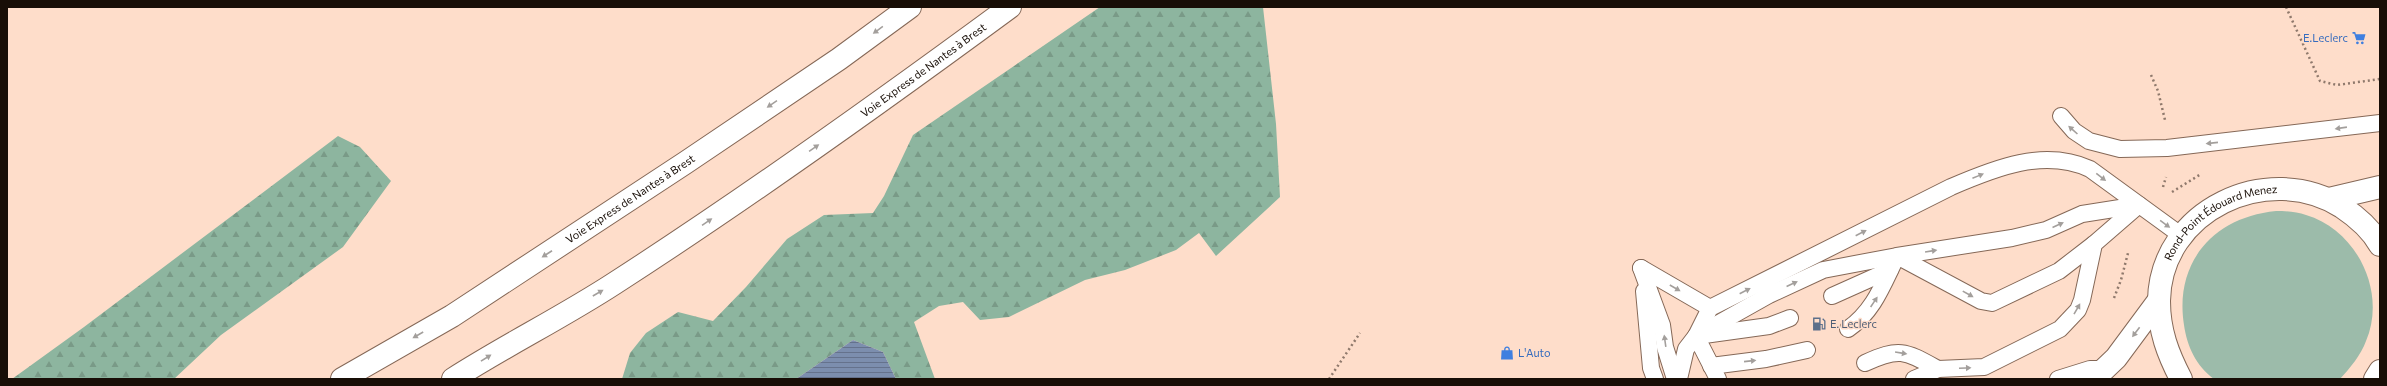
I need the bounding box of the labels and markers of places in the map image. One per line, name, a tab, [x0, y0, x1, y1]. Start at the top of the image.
supermarket icon: E.Leclerc	[2351, 30, 2367, 46]
place label: E.Leclerc	[2303, 31, 2348, 44]
fuel station icon: E. Leclerc	[1811, 316, 1827, 332]
place label: E. Leclerc	[1830, 317, 1877, 330]
shop icon: L'Auto	[1499, 345, 1515, 361]
place label: L'Auto	[1518, 346, 1551, 359]

